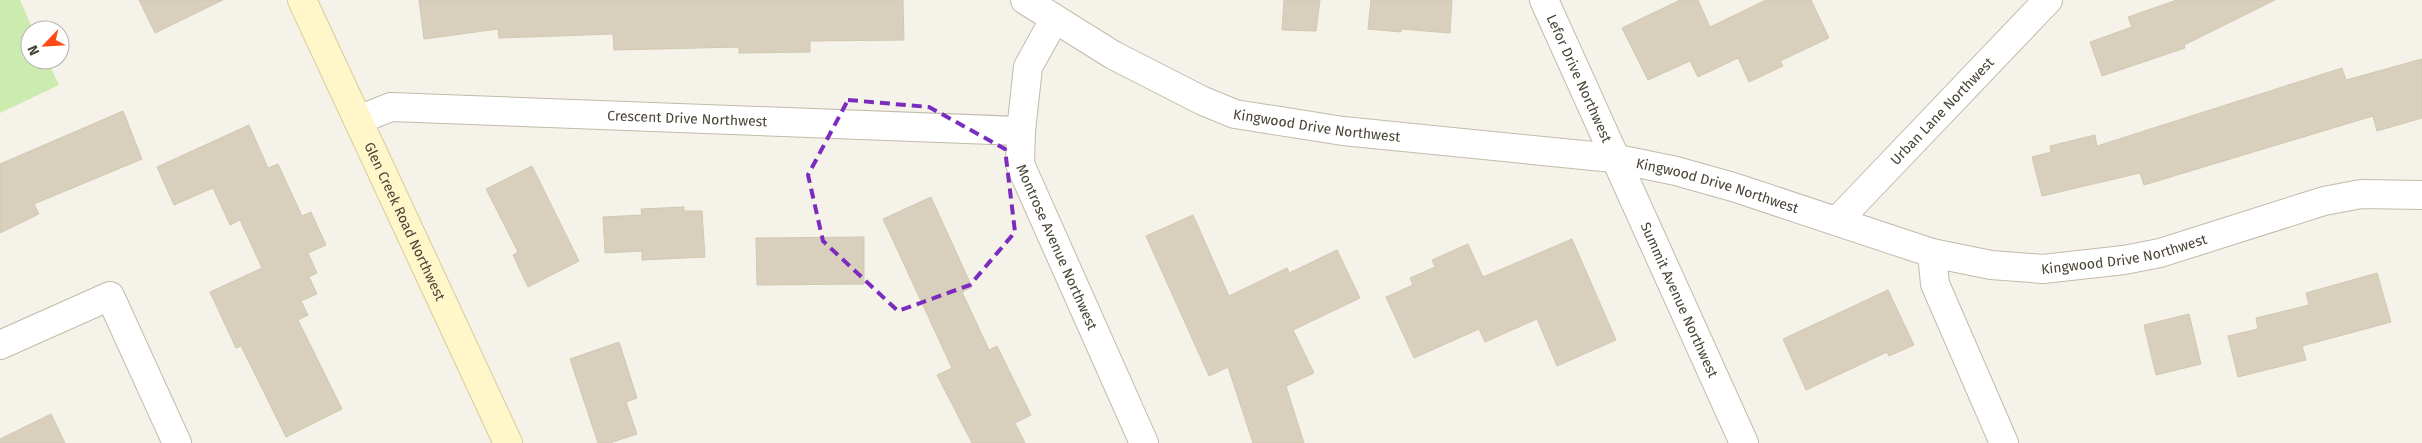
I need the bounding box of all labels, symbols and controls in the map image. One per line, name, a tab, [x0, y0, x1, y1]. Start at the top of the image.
street label: Lefor Drive Northwest	[1543, 12, 1616, 146]
north arrow	[20, 20, 70, 70]
text: N	[24, 42, 43, 58]
street label: Urban Lane Northwest	[1887, 53, 1998, 169]
street label: Kingwood Drive Northwest	[1232, 106, 1402, 146]
street label: Crescent Drive Northwest	[607, 107, 769, 130]
street label: Glen Creek Road Northwest	[360, 139, 449, 304]
street label: Kingwood Drive Northwest	[1634, 155, 1802, 217]
street label: Montrose Avenue Northwest	[1012, 162, 1101, 334]
street label: Summit Avenue Northwest	[1637, 220, 1722, 381]
street label: Kingwood Drive Northwest	[2040, 230, 2210, 278]

